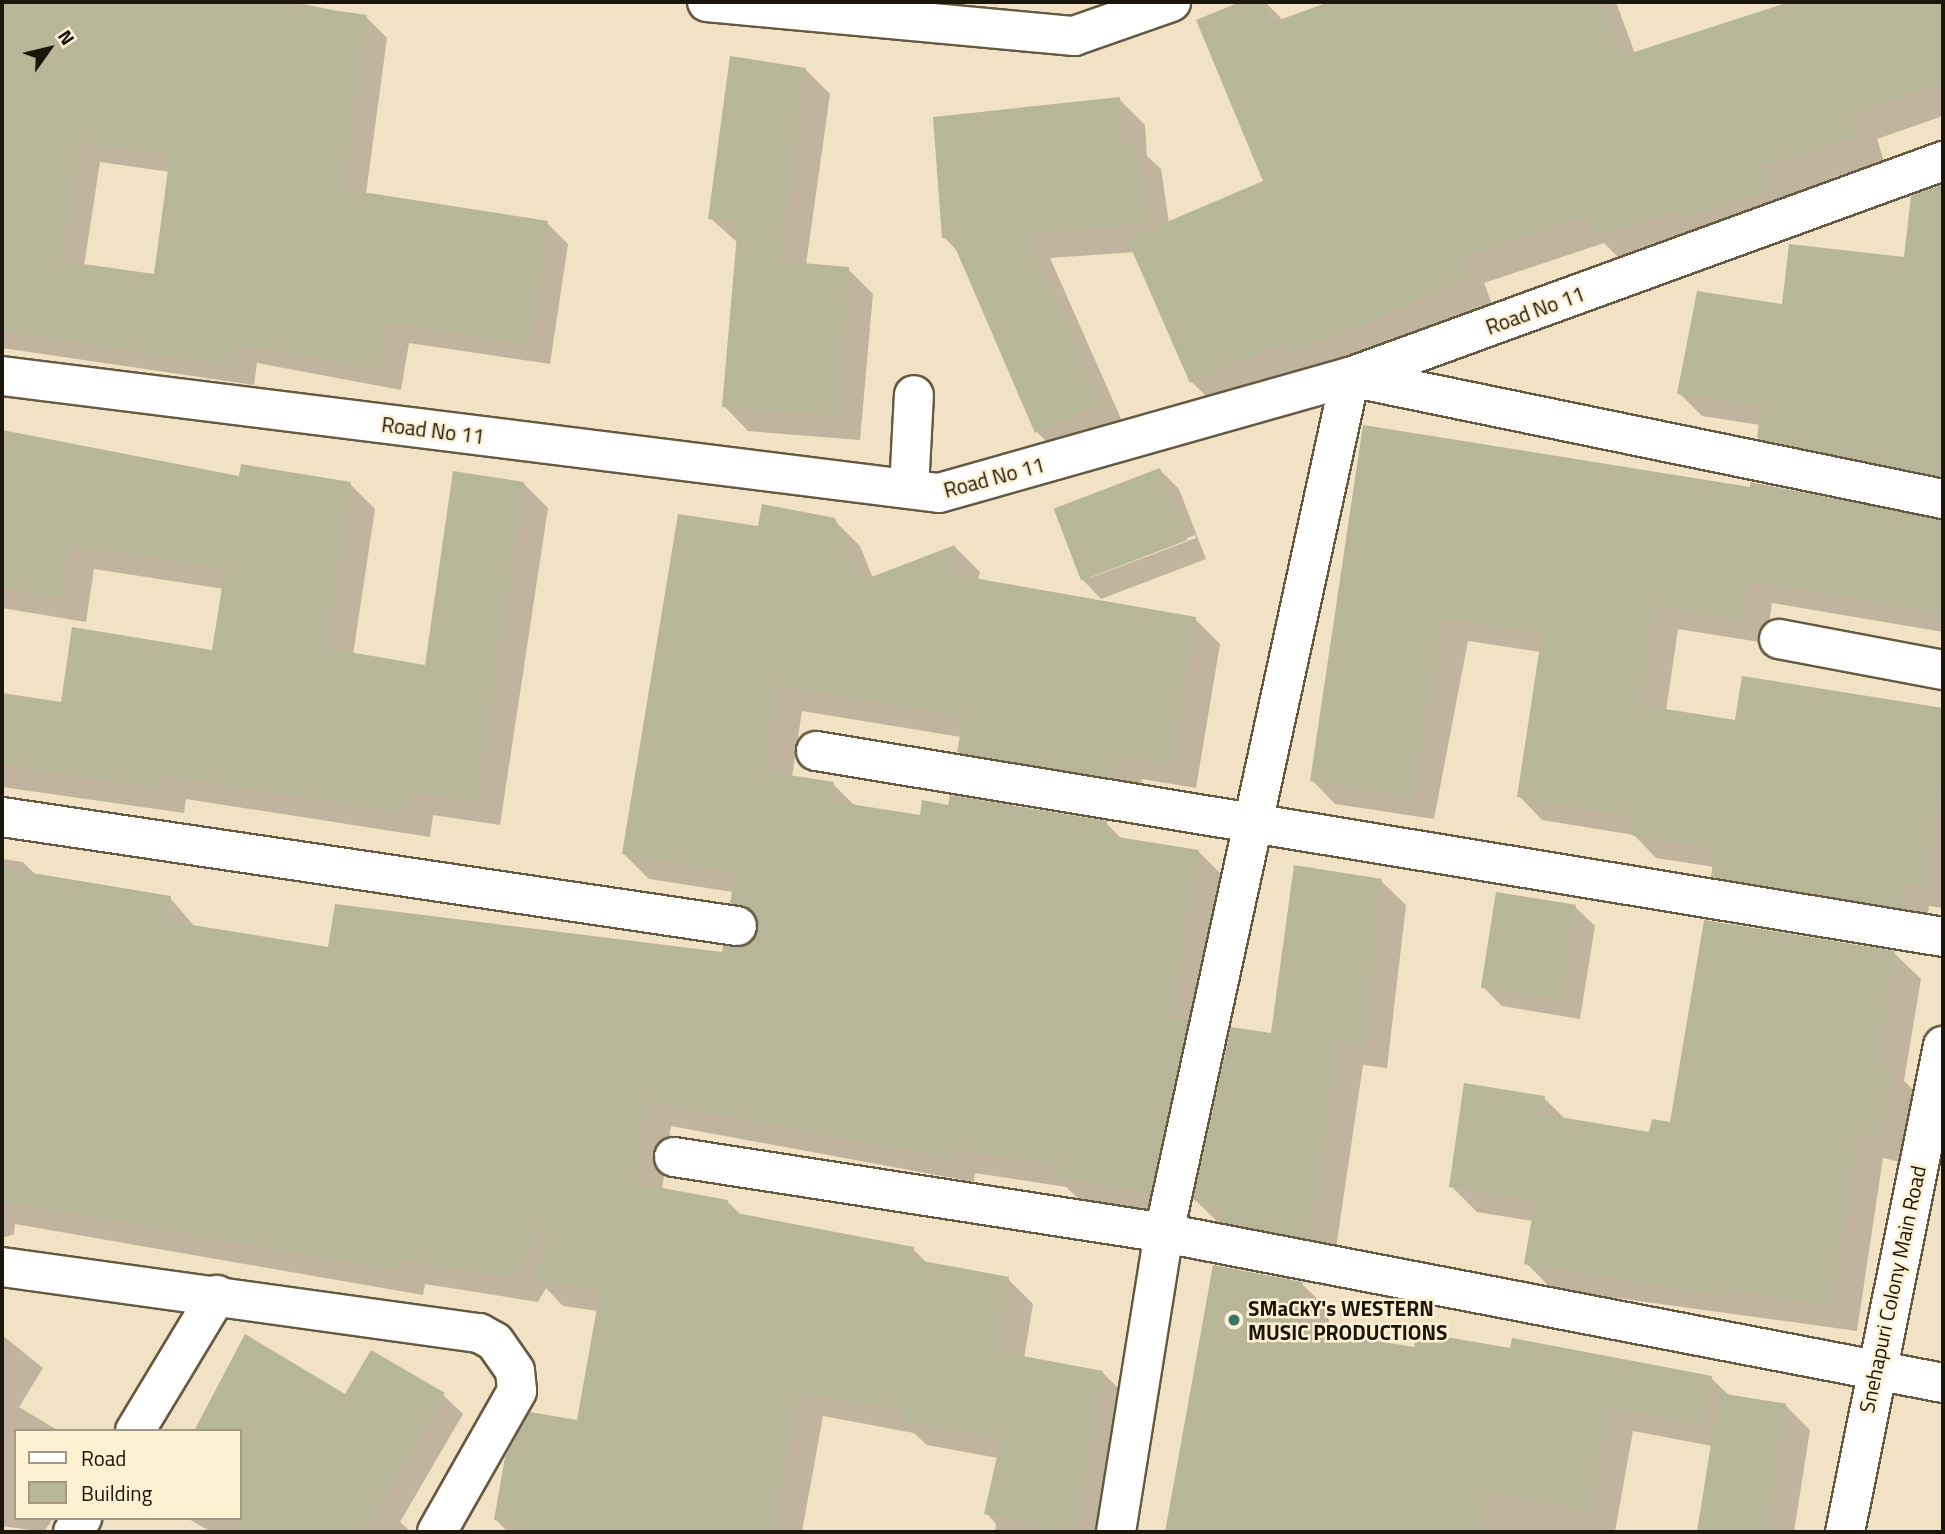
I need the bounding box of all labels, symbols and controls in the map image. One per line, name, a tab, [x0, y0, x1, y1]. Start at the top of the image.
north arrow	[14, 14, 84, 84]
text: N	[51, 23, 83, 51]
street label: Road No 11	[1482, 280, 1588, 340]
street label: Road No 11	[380, 411, 486, 449]
street label: Road No 11	[941, 451, 1047, 503]
street label: Snehapuri Colony Main Road	[1853, 1163, 1931, 1415]
place label: SMaCkY's WESTERN MUSIC PRODUCTIONS	[1248, 1295, 1448, 1345]
marker: SMaCkY's WESTERN MUSIC PRODUCTIONS	[1226, 1312, 1242, 1328]
legend	[14, 1429, 242, 1520]
text: Road	[81, 1442, 126, 1474]
text: Building	[81, 1477, 152, 1509]

